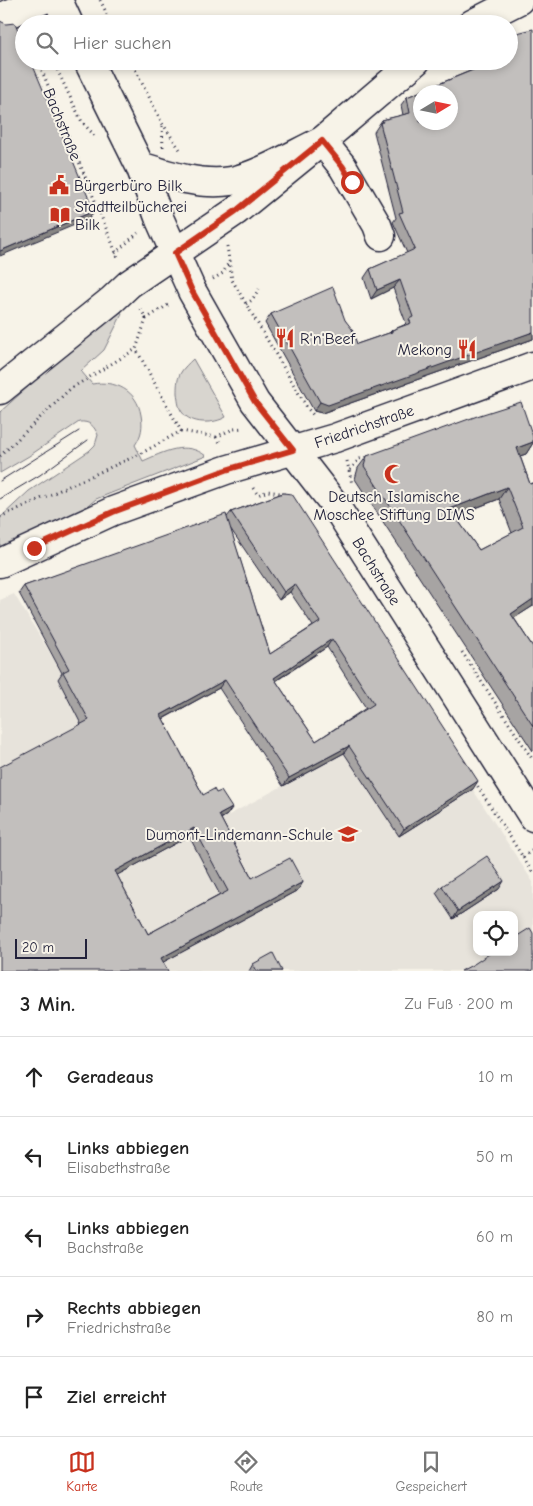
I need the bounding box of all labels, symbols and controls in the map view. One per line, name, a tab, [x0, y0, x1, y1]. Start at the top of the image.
search box	[15, 15, 518, 70]
icon: search	[33, 29, 61, 57]
text: Hier suchen	[73, 32, 171, 54]
north arrow	[413, 85, 458, 130]
street label: Bachstraße	[39, 86, 85, 163]
route start	[341, 171, 364, 194]
public building icon: Bürgerbüro Bilk	[48, 174, 70, 196]
place label: Bürgerbüro Bilk	[74, 177, 182, 195]
place label: Stadtteilbücherei Bilk	[75, 198, 187, 234]
library icon: Stadtteilbücherei Bilk	[49, 204, 71, 226]
restaurant icon: R'n'Beef	[274, 327, 296, 349]
place label: R'n'Beef	[300, 330, 357, 348]
restaurant icon: Mekong	[456, 338, 478, 360]
place label: Mekong	[397, 341, 452, 359]
street label: Friedrichstraße	[312, 402, 416, 452]
mosque icon: Deutsch Islamische Moschee Stiftung DIMS	[383, 463, 405, 485]
place label: Deutsch Islamische Moschee Stiftung DIMS	[313, 488, 475, 524]
street label: Bachstraße	[348, 534, 404, 609]
route end	[23, 537, 46, 560]
school or university icon: Dumont-Lindemann-Schule	[337, 823, 359, 845]
place label: Dumont-Lindemann-Schule	[146, 826, 333, 844]
map controls	[473, 911, 518, 956]
button: locate	[473, 911, 518, 956]
scale bar	[15, 936, 88, 959]
text: 20 m	[22, 939, 54, 956]
text: 3 Min.	[20, 992, 75, 1016]
text: Zu Fuß · 200 m	[404, 995, 513, 1013]
icon: ahead	[20, 1063, 48, 1091]
text: Geradeaus	[67, 1066, 153, 1088]
text: 10 m	[478, 1068, 513, 1086]
text: Links abbiegen	[67, 1137, 189, 1159]
icon: left	[20, 1143, 48, 1171]
text: 50 m	[476, 1148, 513, 1166]
text: Elisabethstraße	[67, 1159, 170, 1177]
text: Links abbiegen	[67, 1217, 189, 1239]
icon: left	[20, 1223, 48, 1251]
text: 60 m	[476, 1228, 513, 1246]
text: Bachstraße	[67, 1239, 143, 1257]
text: Rechts abbiegen	[67, 1297, 201, 1319]
icon: right	[20, 1303, 48, 1331]
text: 80 m	[476, 1308, 513, 1326]
text: Friedrichstraße	[67, 1319, 171, 1337]
icon: arrive	[20, 1383, 48, 1411]
text: Ziel erreicht	[67, 1386, 166, 1408]
tab: Karte	[66, 1448, 97, 1495]
tab: Route	[230, 1448, 263, 1495]
tab: Gespeichert	[395, 1448, 467, 1495]

